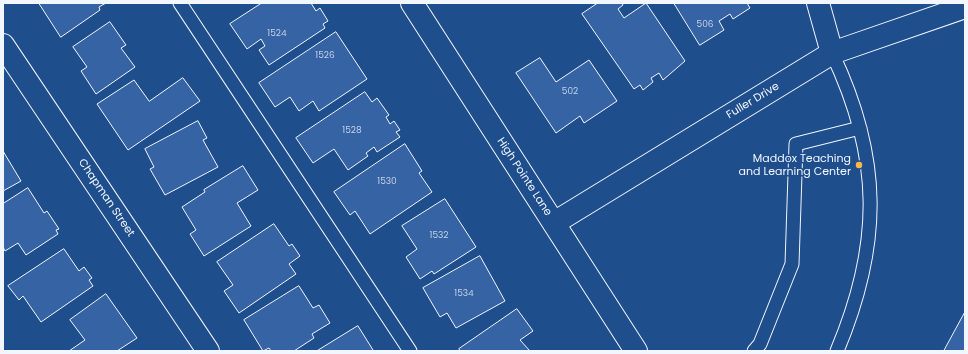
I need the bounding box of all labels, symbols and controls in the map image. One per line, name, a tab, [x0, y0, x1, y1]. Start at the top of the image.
house number: 506	[696, 20, 714, 30]
house number: 1524	[267, 29, 287, 39]
house number: 1526	[315, 51, 335, 61]
street label: Fuller Drive	[724, 80, 782, 122]
house number: 502	[562, 87, 578, 97]
house number: 1528	[342, 126, 362, 136]
street label: High Pointe Lane	[494, 135, 554, 219]
place label: Maddox Teaching and Learning Center	[739, 152, 851, 178]
street label: Chapman Street	[75, 156, 137, 240]
marker: Maddox Teaching and Learning Center	[854, 160, 864, 170]
house number: 1530	[377, 177, 397, 187]
house number: 1532	[429, 231, 449, 241]
house number: 1534	[454, 289, 474, 299]

